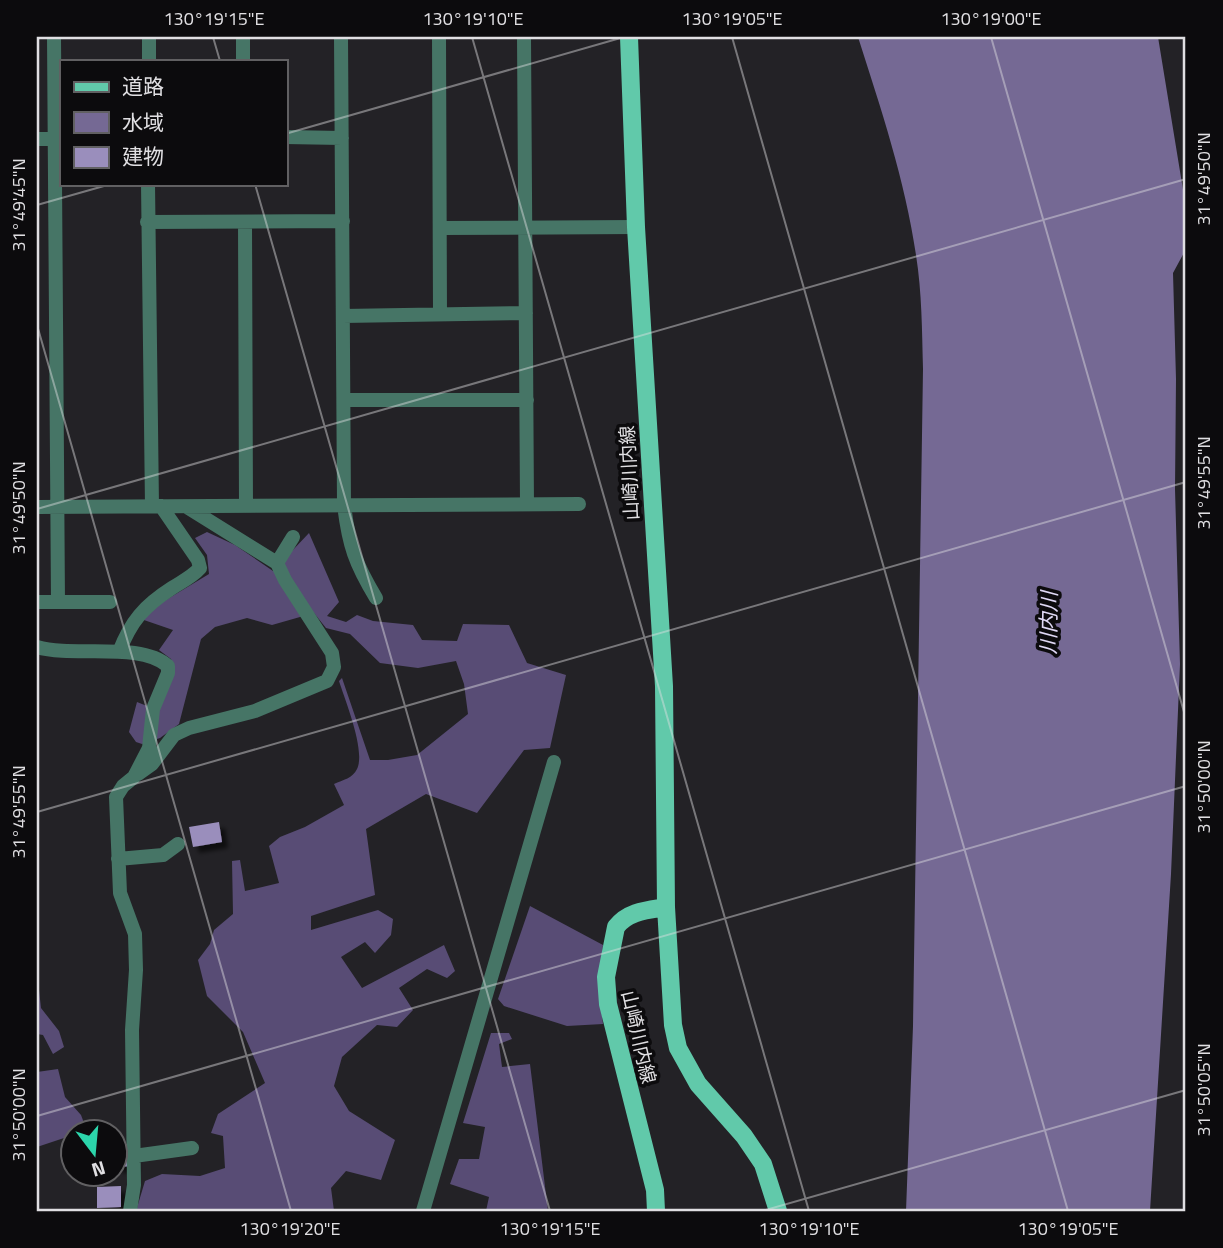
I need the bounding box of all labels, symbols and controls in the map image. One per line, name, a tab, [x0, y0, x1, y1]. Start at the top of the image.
text: 130°19'15"E	[163, 5, 265, 32]
text: 130°19'10"E	[422, 5, 524, 32]
text: 130°19'05"E	[681, 5, 783, 32]
text: 130°19'00"E	[940, 5, 1042, 32]
legend	[60, 60, 287, 186]
text: 道路	[122, 70, 164, 102]
text: 水域	[122, 106, 164, 138]
text: 31°49'50"N	[1190, 132, 1217, 226]
text: 建物	[122, 140, 164, 172]
text: 31°49'45"N	[5, 158, 32, 252]
street label: 山崎川内線	[612, 425, 645, 521]
text: 31°49'55"N	[1190, 436, 1217, 530]
text: 31°49'50"N	[5, 461, 32, 555]
water label: 川内川	[1031, 589, 1065, 655]
text: 31°50'00"N	[1190, 740, 1217, 834]
text: 31°49'55"N	[5, 765, 32, 859]
street label: 山崎川内線	[615, 987, 664, 1086]
text: 31°50'05"N	[1190, 1043, 1217, 1137]
text: 31°50'00"N	[5, 1068, 32, 1162]
north arrow	[60, 1118, 130, 1188]
text: N	[88, 1154, 109, 1186]
text: 130°19'20"E	[239, 1215, 341, 1242]
text: 130°19'15"E	[499, 1215, 601, 1242]
text: 130°19'10"E	[758, 1215, 860, 1242]
text: 130°19'05"E	[1017, 1215, 1119, 1242]

